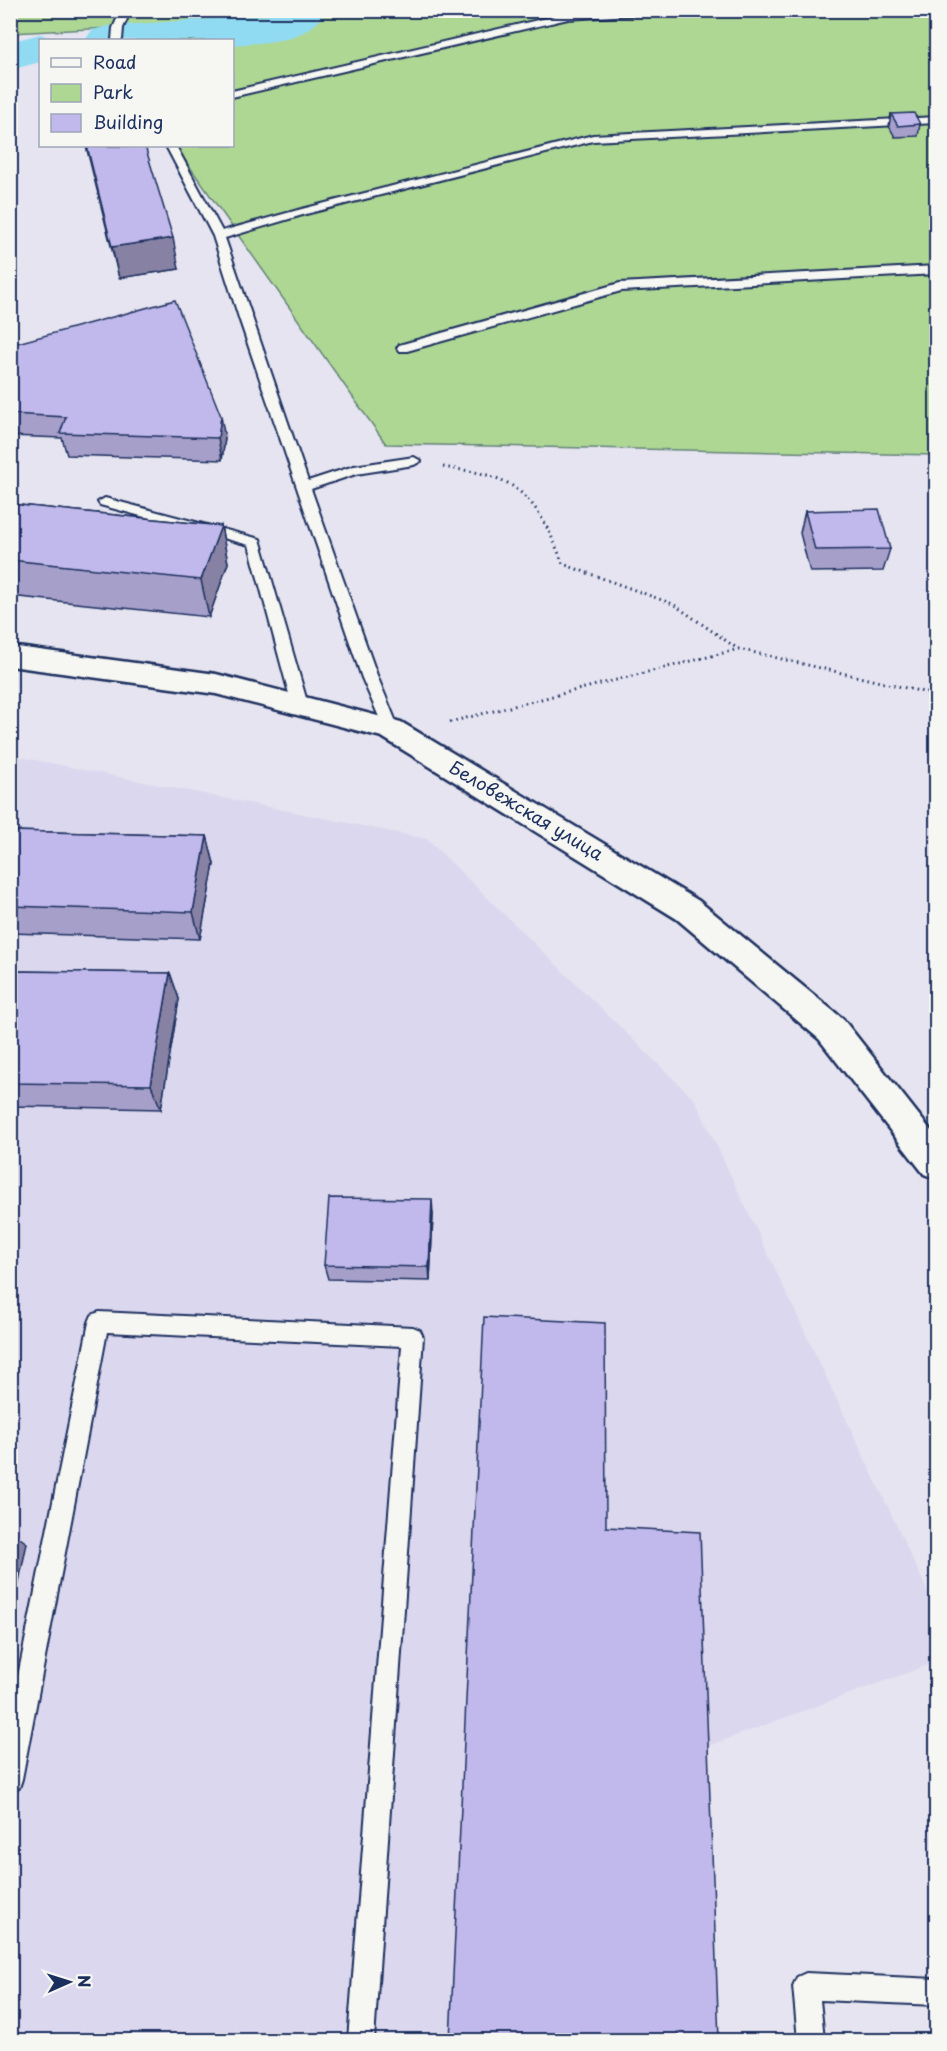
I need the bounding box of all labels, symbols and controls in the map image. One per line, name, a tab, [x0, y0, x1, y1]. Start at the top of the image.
legend	[39, 39, 234, 147]
text: Road	[93, 48, 137, 75]
text: Park	[93, 78, 133, 105]
text: Building	[93, 108, 163, 135]
street label: Беловежская улица	[444, 753, 610, 867]
north arrow	[39, 1952, 99, 2012]
text: N	[73, 1974, 97, 1988]

